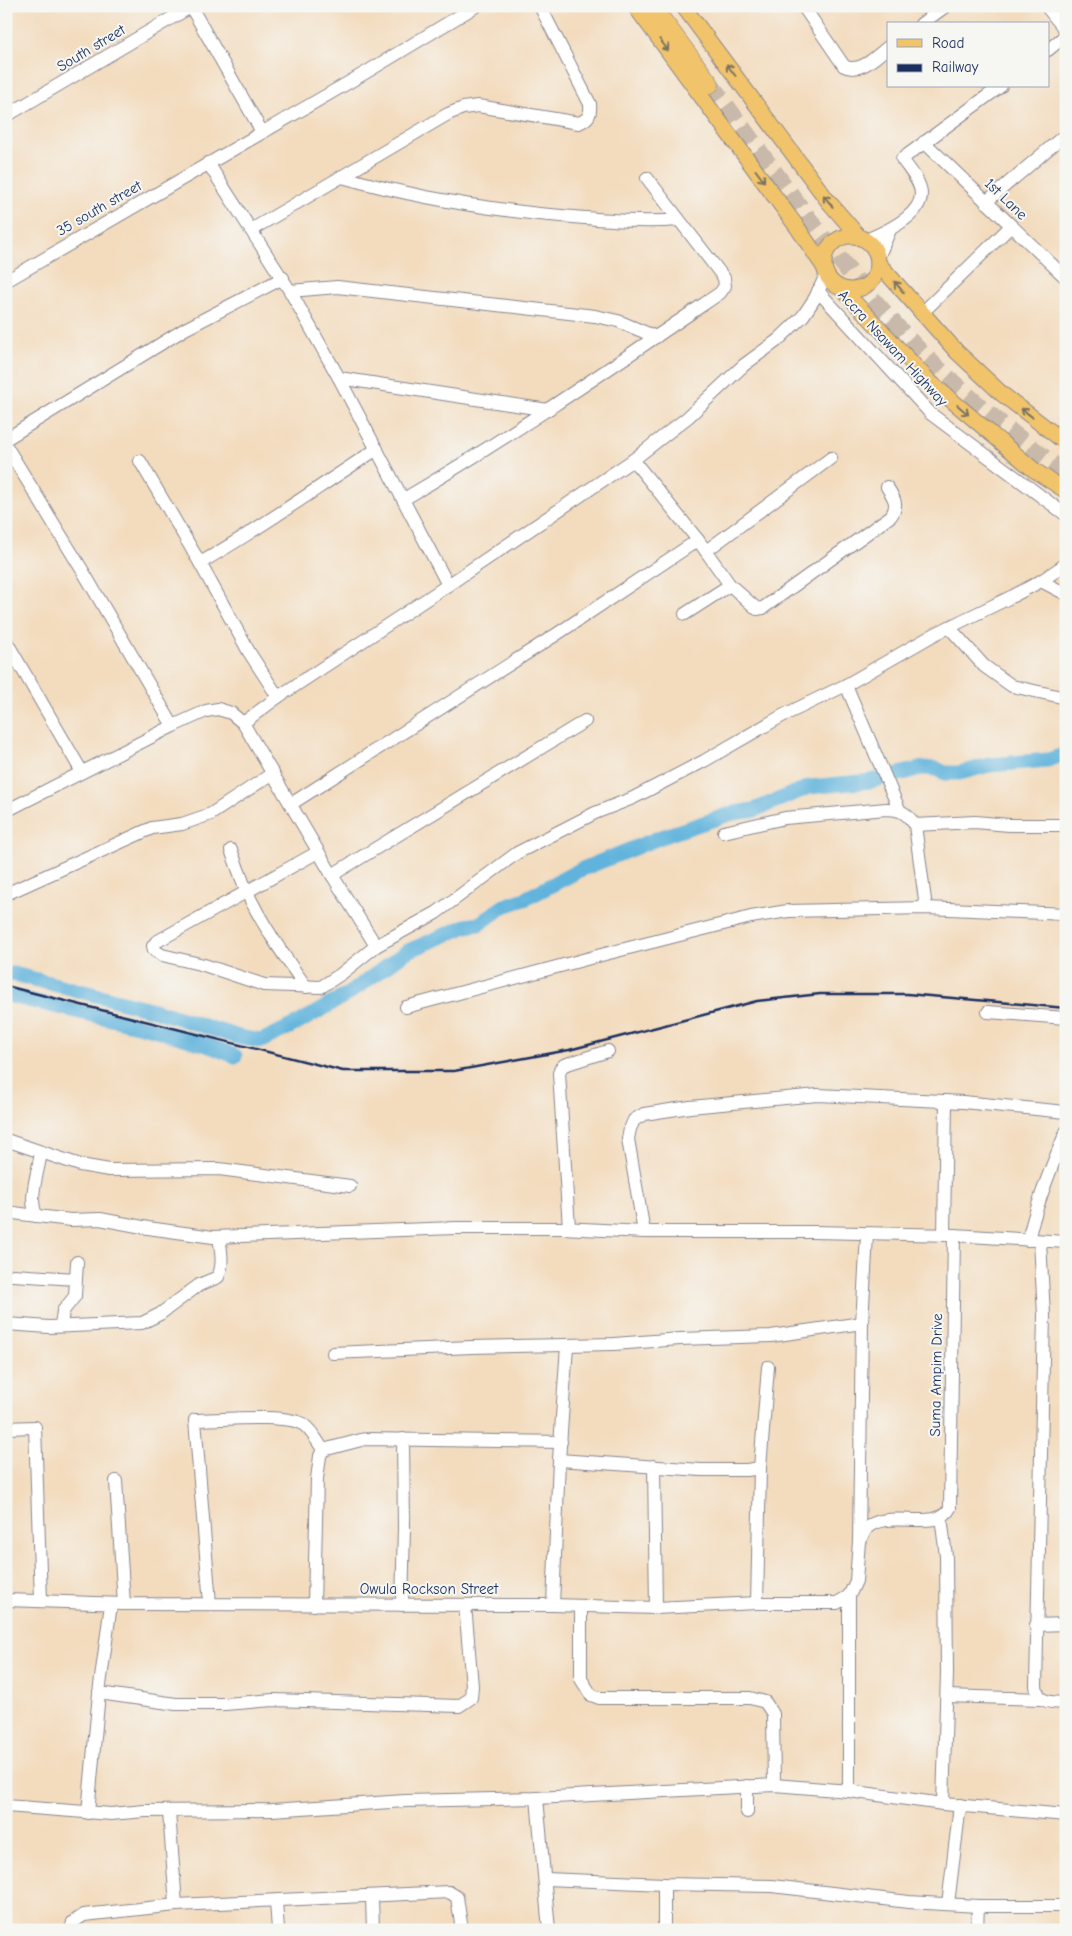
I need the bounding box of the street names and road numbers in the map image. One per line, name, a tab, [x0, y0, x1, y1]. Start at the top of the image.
street label: South street	[53, 20, 129, 75]
street label: 1st Lane	[981, 174, 1031, 224]
street label: 35 south street	[53, 176, 145, 240]
street label: Accra Nsawam Highway	[834, 286, 952, 410]
street label: Suma Ampim Drive	[926, 1313, 946, 1437]
street label: Owula Rockson Street	[360, 1580, 499, 1598]

